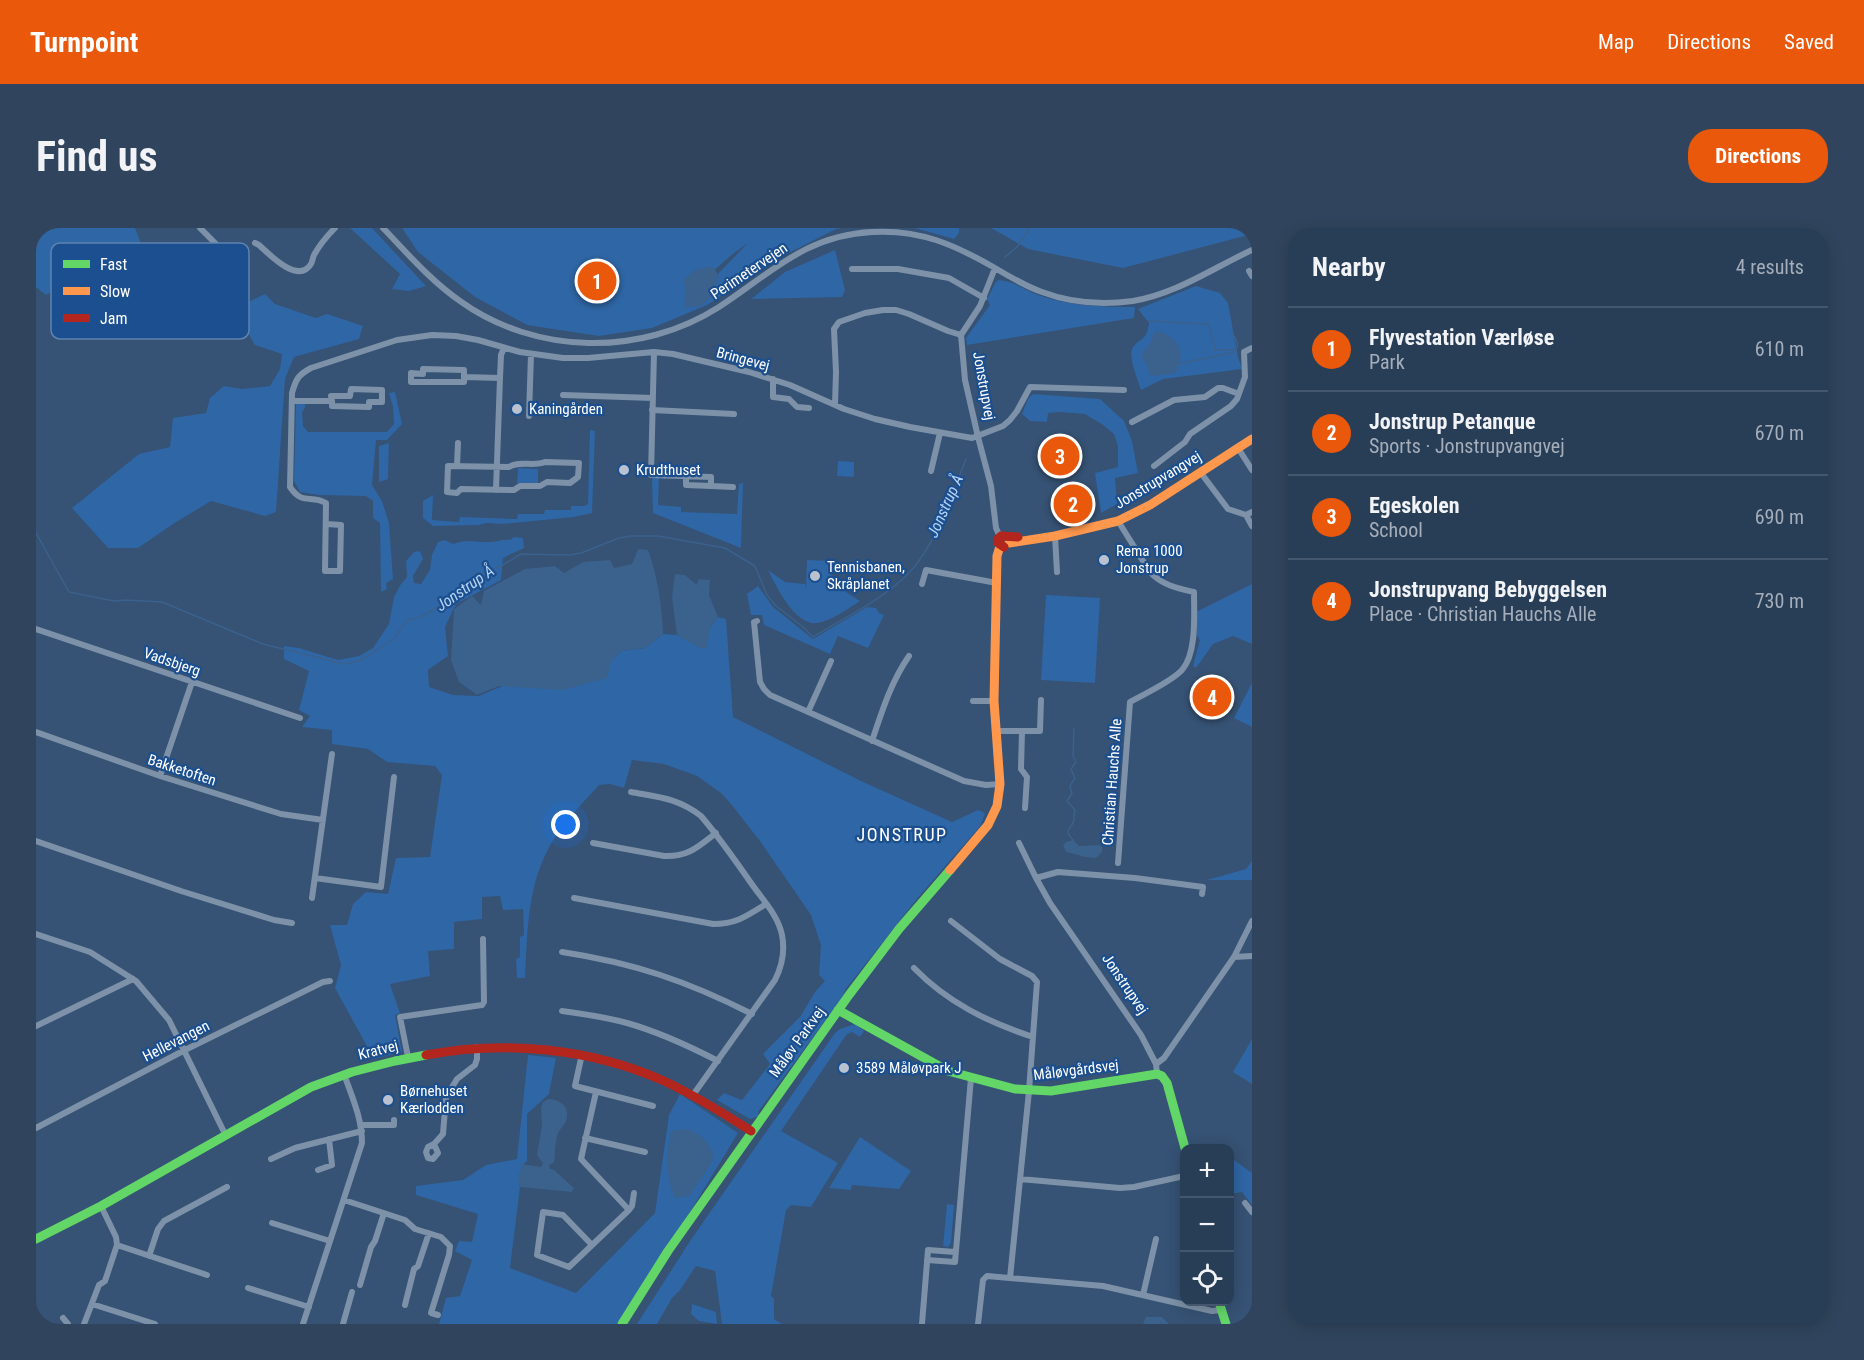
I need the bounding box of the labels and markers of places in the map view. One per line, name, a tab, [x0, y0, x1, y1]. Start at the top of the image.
pin: 1	[578, 259, 616, 304]
place label: Kaningården	[529, 400, 603, 418]
marker: Kaningården	[510, 402, 524, 416]
pin: 3	[1040, 434, 1080, 478]
place label: Krudthuset	[636, 461, 701, 479]
marker: Krudthuset	[617, 463, 631, 477]
pin: 2	[1054, 482, 1092, 526]
place label: Rema 1000 Jonstrup	[1116, 542, 1183, 577]
marker: Rema 1000 Jonstrup	[1097, 553, 1111, 567]
place label: Tennisbanen, Skråplanet	[827, 558, 905, 593]
marker: Tennisbanen, Skråplanet	[808, 569, 822, 583]
pin: 4	[1192, 674, 1232, 720]
place label: 3589 Måløvpark J	[856, 1059, 962, 1077]
marker: 3589 Måløvpark J	[837, 1061, 851, 1075]
place label: Børnehuset Kærlodden	[400, 1082, 467, 1117]
marker: Børnehuset Kærlodden	[381, 1093, 395, 1107]

